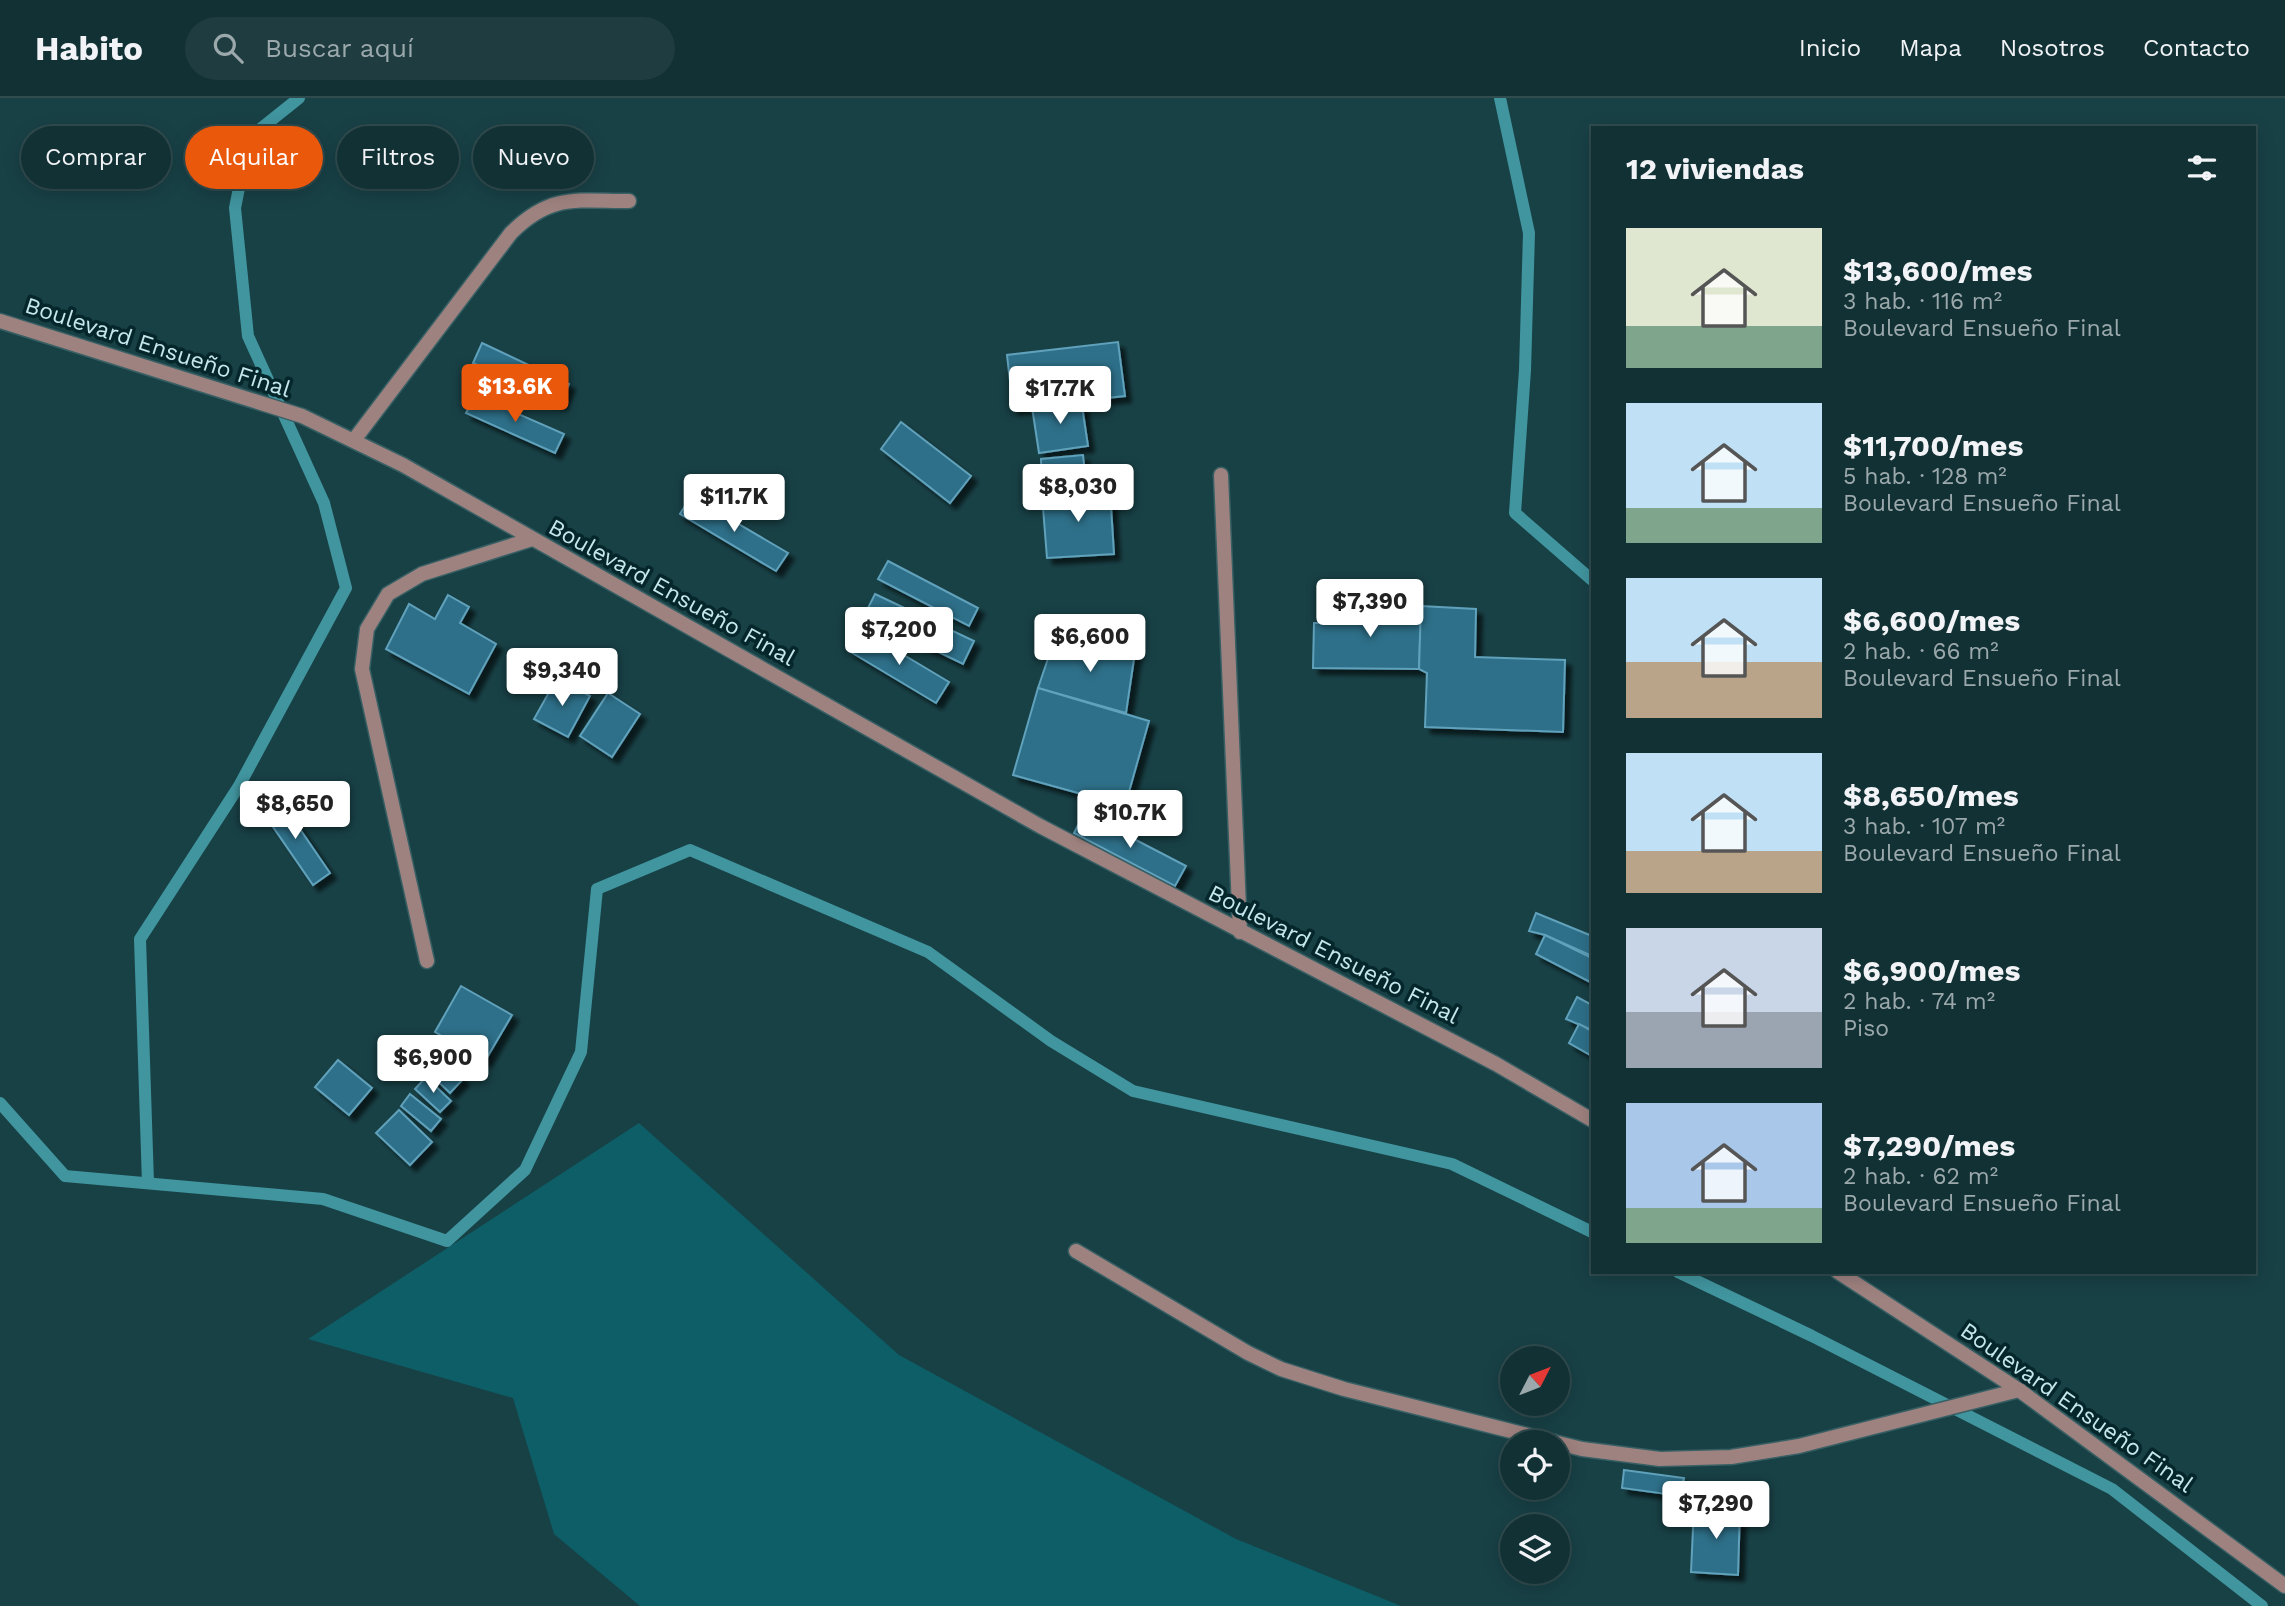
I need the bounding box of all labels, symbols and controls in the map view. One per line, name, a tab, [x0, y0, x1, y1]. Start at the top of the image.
search box	[185, 17, 675, 80]
text: Habito	[35, 29, 143, 68]
icon: search	[209, 29, 247, 67]
text: Buscar aquí	[265, 33, 414, 63]
text: Inicio	[1799, 34, 1861, 62]
text: Mapa	[1899, 34, 1962, 62]
text: Nosotros	[2000, 34, 2105, 62]
text: Contacto	[2143, 34, 2250, 62]
chip: Comprar	[21, 126, 171, 189]
chip: Alquilar	[185, 126, 323, 189]
chip: Filtros	[337, 126, 459, 189]
chip: Nuevo	[473, 126, 594, 189]
icon: filters	[2183, 149, 2221, 187]
text: 12 viviendas	[1626, 151, 1804, 186]
text: $13,600/mes	[1843, 253, 2033, 288]
icon: home	[1682, 256, 1766, 340]
text: 3 hab. · 116 m²	[1843, 288, 2002, 315]
street label: Boulevard Ensueño Final	[22, 292, 294, 403]
text: Boulevard Ensueño Final	[1843, 315, 2121, 342]
pin: $13.6K	[458, 364, 572, 424]
pin: $17.7K	[1003, 366, 1117, 426]
text: $13.6K	[478, 373, 552, 400]
text: $17.7K	[1025, 375, 1095, 402]
text: $11,700/mes	[1843, 428, 2023, 463]
icon: home	[1682, 431, 1766, 515]
text: 5 hab. · 128 m²	[1843, 463, 2007, 490]
pin: $8,030	[1021, 464, 1135, 524]
text: $8,030	[1039, 473, 1117, 500]
pin: $11.7K	[677, 474, 791, 534]
text: $11.7K	[700, 483, 768, 510]
text: Boulevard Ensueño Final	[1843, 490, 2121, 517]
street label: Boulevard Ensueño Final	[544, 513, 800, 672]
pin: $7,390	[1313, 580, 1427, 639]
text: $7,390	[1332, 588, 1408, 615]
text: $6,600/mes	[1843, 603, 2020, 638]
icon: home	[1682, 606, 1766, 690]
pin: $7,200	[842, 608, 956, 667]
pin: $6,600	[1033, 614, 1147, 674]
text: $7,200	[861, 616, 937, 643]
text: $6,600	[1050, 623, 1130, 650]
text: 2 hab. · 66 m²	[1843, 638, 1999, 665]
pin: $9,340	[505, 648, 619, 708]
text: $9,340	[523, 657, 601, 684]
text: Boulevard Ensueño Final	[1843, 665, 2121, 692]
text: $8,650/mes	[1843, 778, 2019, 813]
icon: home	[1682, 781, 1766, 865]
pin: $8,650	[238, 782, 352, 841]
text: $8,650	[256, 790, 334, 817]
pin: $10.7K	[1073, 790, 1187, 850]
text: $10.7K	[1093, 799, 1167, 826]
text: 3 hab. · 107 m²	[1843, 813, 2005, 840]
text: Boulevard Ensueño Final	[1843, 840, 2121, 867]
street label: Boulevard Ensueño Final	[1204, 879, 1464, 1030]
text: $6,900/mes	[1843, 953, 2020, 988]
icon: home	[1682, 956, 1766, 1040]
text: 2 hab. · 74 m²	[1843, 988, 1995, 1015]
text: Piso	[1843, 1015, 1889, 1042]
pin: $6,900	[376, 1035, 490, 1095]
text: $6,900	[393, 1044, 473, 1071]
text: $7,290/mes	[1843, 1128, 2015, 1163]
icon: home	[1682, 1131, 1766, 1215]
text: 2 hab. · 62 m²	[1843, 1163, 1998, 1190]
text: Boulevard Ensueño Final	[1843, 1190, 2121, 1217]
street label: Boulevard Ensueño Final	[1955, 1317, 2198, 1498]
north arrow	[1500, 1346, 1570, 1416]
map controls	[1500, 1346, 1570, 1584]
button: locate	[1500, 1430, 1570, 1500]
pin: $7,290	[1659, 1482, 1773, 1541]
text: $7,290	[1678, 1490, 1754, 1517]
button: layers	[1500, 1514, 1570, 1584]

